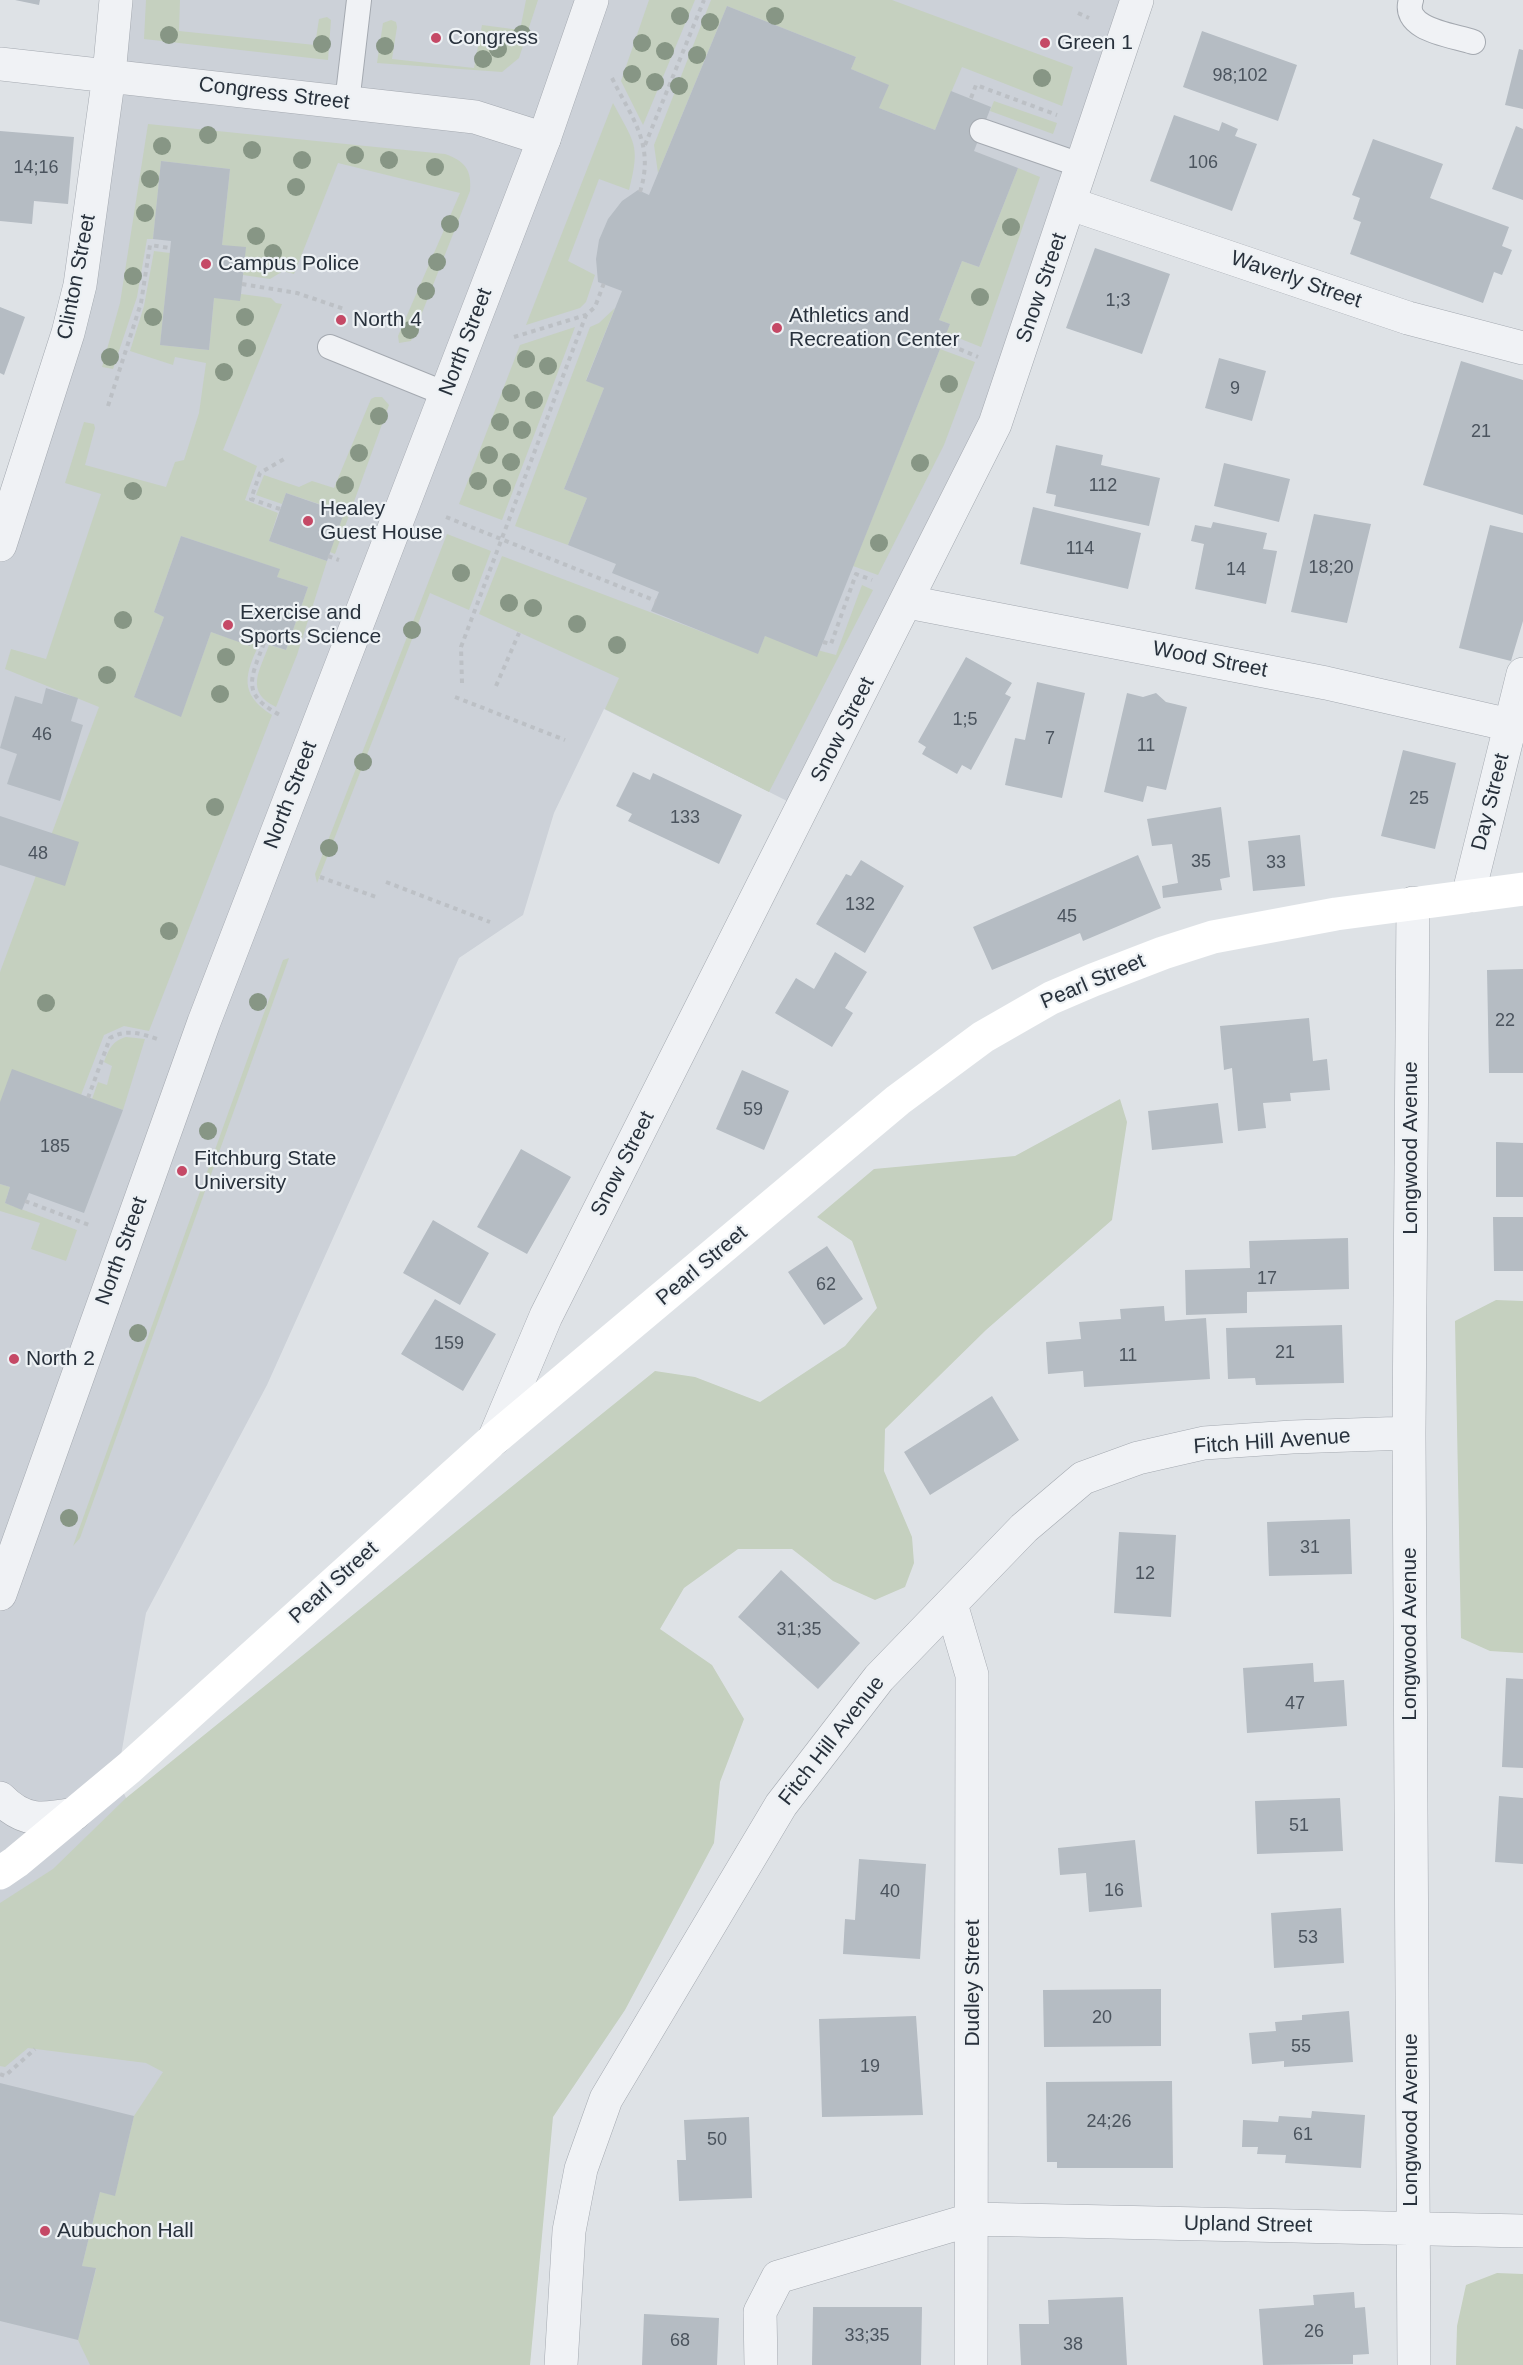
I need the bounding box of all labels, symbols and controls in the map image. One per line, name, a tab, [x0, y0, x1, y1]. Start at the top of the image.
place label: Congress	[448, 25, 538, 51]
place label: Green 1	[1057, 30, 1133, 56]
marker: Congress	[429, 31, 443, 45]
marker: Green 1	[1038, 36, 1052, 50]
house number: 98;102	[1212, 65, 1268, 87]
street label: Congress Street	[197, 72, 351, 116]
house number: 106	[1188, 152, 1218, 174]
house number: 14;16	[13, 157, 59, 179]
street label: Clinton Street	[52, 212, 102, 342]
street label: Snow Street	[1011, 230, 1073, 346]
street label: Waverly Street	[1227, 246, 1365, 314]
place label: Campus Police	[218, 251, 359, 277]
marker: Campus Police	[199, 257, 213, 271]
street label: North Street	[434, 285, 498, 399]
house number: 1;3	[1105, 290, 1131, 312]
place label: Athletics and Recreation Center	[789, 303, 959, 353]
place label: North 4	[353, 307, 422, 333]
marker: North 4	[334, 313, 348, 327]
marker: Athletics and Recreation Center	[770, 321, 784, 335]
house number: 9	[1230, 378, 1240, 400]
house number: 21	[1471, 421, 1491, 443]
house number: 112	[1089, 475, 1117, 497]
place label: Healey Guest House	[320, 496, 443, 546]
marker: Healey Guest House	[301, 514, 315, 528]
house number: 114	[1066, 538, 1094, 560]
house number: 18;20	[1308, 557, 1354, 579]
house number: 14	[1226, 559, 1246, 581]
place label: Exercise and Sports Science	[240, 600, 381, 650]
marker: Exercise and Sports Science	[221, 618, 235, 632]
street label: Wood Street	[1150, 637, 1270, 683]
street label: Snow Street	[806, 673, 880, 787]
house number: 1;5	[952, 709, 978, 731]
house number: 46	[32, 724, 52, 746]
house number: 7	[1045, 728, 1055, 750]
house number: 11	[1137, 735, 1155, 757]
street label: North Street	[259, 738, 323, 852]
street label: Day Street	[1467, 751, 1515, 853]
house number: 25	[1409, 788, 1429, 810]
house number: 133	[670, 807, 700, 829]
house number: 48	[28, 843, 48, 865]
house number: 35	[1191, 851, 1211, 873]
house number: 33	[1266, 852, 1286, 874]
house number: 132	[845, 894, 875, 916]
house number: 45	[1057, 906, 1077, 928]
street label: Pearl Street	[1037, 949, 1149, 1015]
house number: 22	[1495, 1010, 1515, 1032]
street label: Longwood Avenue	[1398, 1061, 1424, 1235]
house number: 59	[743, 1099, 763, 1121]
street label: Snow Street	[586, 1107, 660, 1221]
house number: 185	[40, 1136, 70, 1158]
place label: Fitchburg State University	[194, 1146, 336, 1196]
marker: Fitchburg State University	[175, 1164, 189, 1178]
street label: North Street	[91, 1193, 153, 1309]
street label: Pearl Street	[651, 1221, 753, 1311]
house number: 17	[1257, 1268, 1277, 1290]
house number: 62	[816, 1274, 836, 1296]
house number: 159	[434, 1333, 464, 1355]
house number: 21	[1275, 1342, 1295, 1364]
house number: 11	[1119, 1345, 1137, 1367]
place label: North 2	[26, 1346, 95, 1372]
marker: North 2	[7, 1352, 21, 1366]
street label: Fitch Hill Avenue	[1193, 1424, 1351, 1460]
street label: Pearl Street	[284, 1537, 384, 1629]
house number: 31	[1300, 1537, 1320, 1559]
street label: Longwood Avenue	[1397, 1547, 1423, 1721]
house number: 12	[1135, 1563, 1155, 1585]
house number: 31;35	[776, 1619, 822, 1641]
street label: Fitch Hill Avenue	[774, 1671, 890, 1811]
house number: 47	[1285, 1693, 1305, 1715]
house number: 51	[1289, 1815, 1309, 1837]
house number: 16	[1104, 1880, 1124, 1902]
house number: 40	[880, 1881, 900, 1903]
street label: Dudley Street	[960, 1919, 986, 2047]
house number: 53	[1298, 1927, 1318, 1949]
house number: 20	[1092, 2007, 1112, 2029]
street label: Longwood Avenue	[1398, 2033, 1424, 2207]
house number: 55	[1291, 2036, 1311, 2058]
house number: 19	[860, 2056, 880, 2078]
house number: 24;26	[1086, 2111, 1132, 2133]
house number: 61	[1293, 2124, 1313, 2146]
house number: 50	[707, 2129, 727, 2151]
street label: Upland Street	[1184, 2211, 1312, 2239]
place label: Aubuchon Hall	[57, 2218, 194, 2244]
marker: Aubuchon Hall	[38, 2224, 52, 2238]
house number: 26	[1304, 2321, 1324, 2343]
house number: 33;35	[844, 2325, 890, 2347]
house number: 68	[670, 2330, 690, 2352]
house number: 38	[1063, 2334, 1083, 2356]

